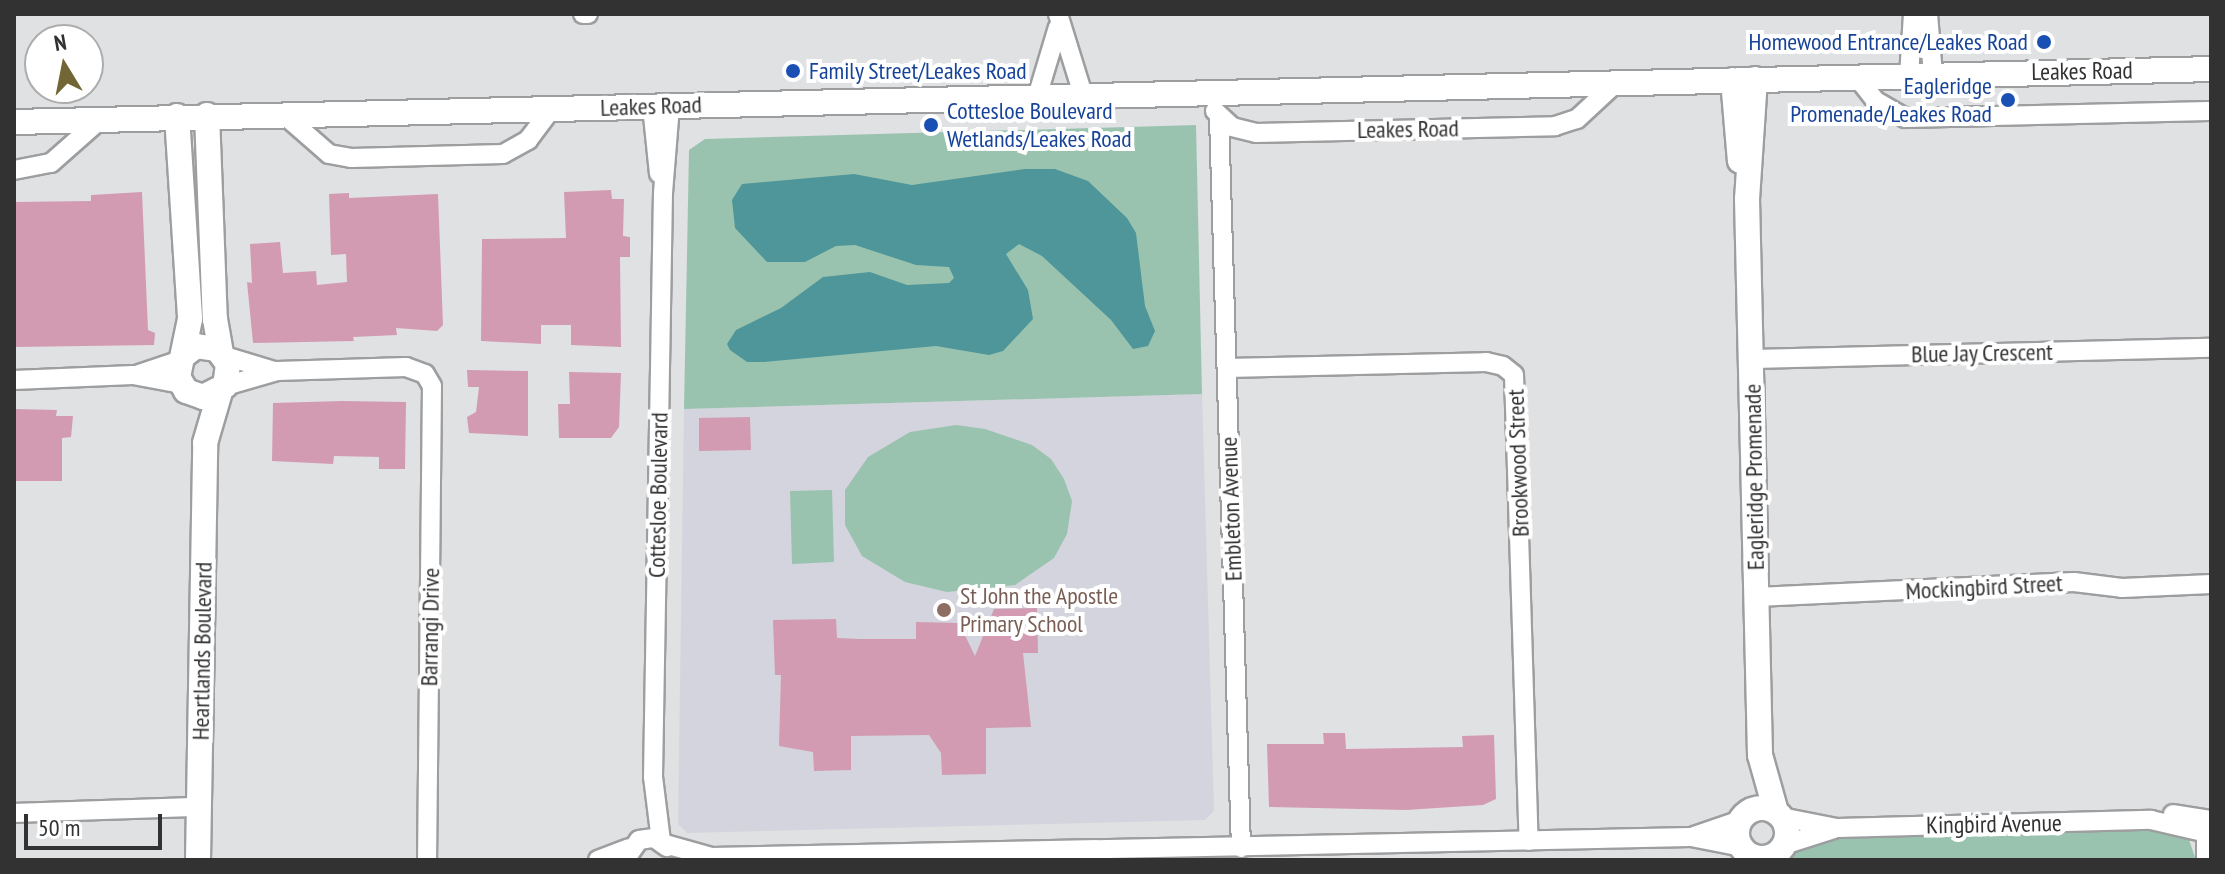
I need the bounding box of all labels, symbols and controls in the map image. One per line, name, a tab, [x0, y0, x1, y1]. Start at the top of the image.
north arrow	[24, 24, 104, 104]
text: N	[52, 28, 68, 57]
place label: Homewood Entrance/Leakes Road	[1748, 28, 2028, 56]
marker: Homewood Entrance/Leakes Road	[2035, 33, 2053, 51]
street label: Leakes Road	[2031, 56, 2133, 86]
place label: Family Street/Leakes Road	[809, 57, 1027, 85]
marker: Family Street/Leakes Road	[784, 62, 802, 80]
place label: Eagleridge Promenade/Leakes Road	[1790, 72, 1992, 128]
street label: Leakes Road	[600, 90, 702, 122]
marker: Eagleridge Promenade/Leakes Road	[1999, 91, 2017, 109]
place label: Cottesloe Boulevard Wetlands/Leakes Road	[947, 97, 1132, 153]
street label: Leakes Road	[1357, 114, 1459, 144]
marker: Cottesloe Boulevard Wetlands/Leakes Road	[922, 116, 940, 134]
street label: Blue Jay Crescent	[1911, 337, 2053, 369]
street label: Eagleridge Promenade	[1738, 384, 1770, 570]
street label: Brookwood Street	[1501, 389, 1535, 537]
street label: Cottesloe Boulevard	[642, 412, 674, 578]
street label: Embleton Avenue	[1214, 436, 1248, 582]
street label: Heartlands Boulevard	[186, 562, 218, 740]
street label: Barrangi Drive	[415, 568, 445, 686]
street label: Mockingbird Street	[1905, 569, 2063, 605]
place label: St John the Apostle Primary School	[960, 582, 1119, 638]
marker: St John the Apostle Primary School	[935, 601, 953, 619]
scale bar	[28, 798, 166, 848]
street label: Kingbird Avenue	[1926, 808, 2062, 840]
text: 50 m	[38, 812, 80, 843]

